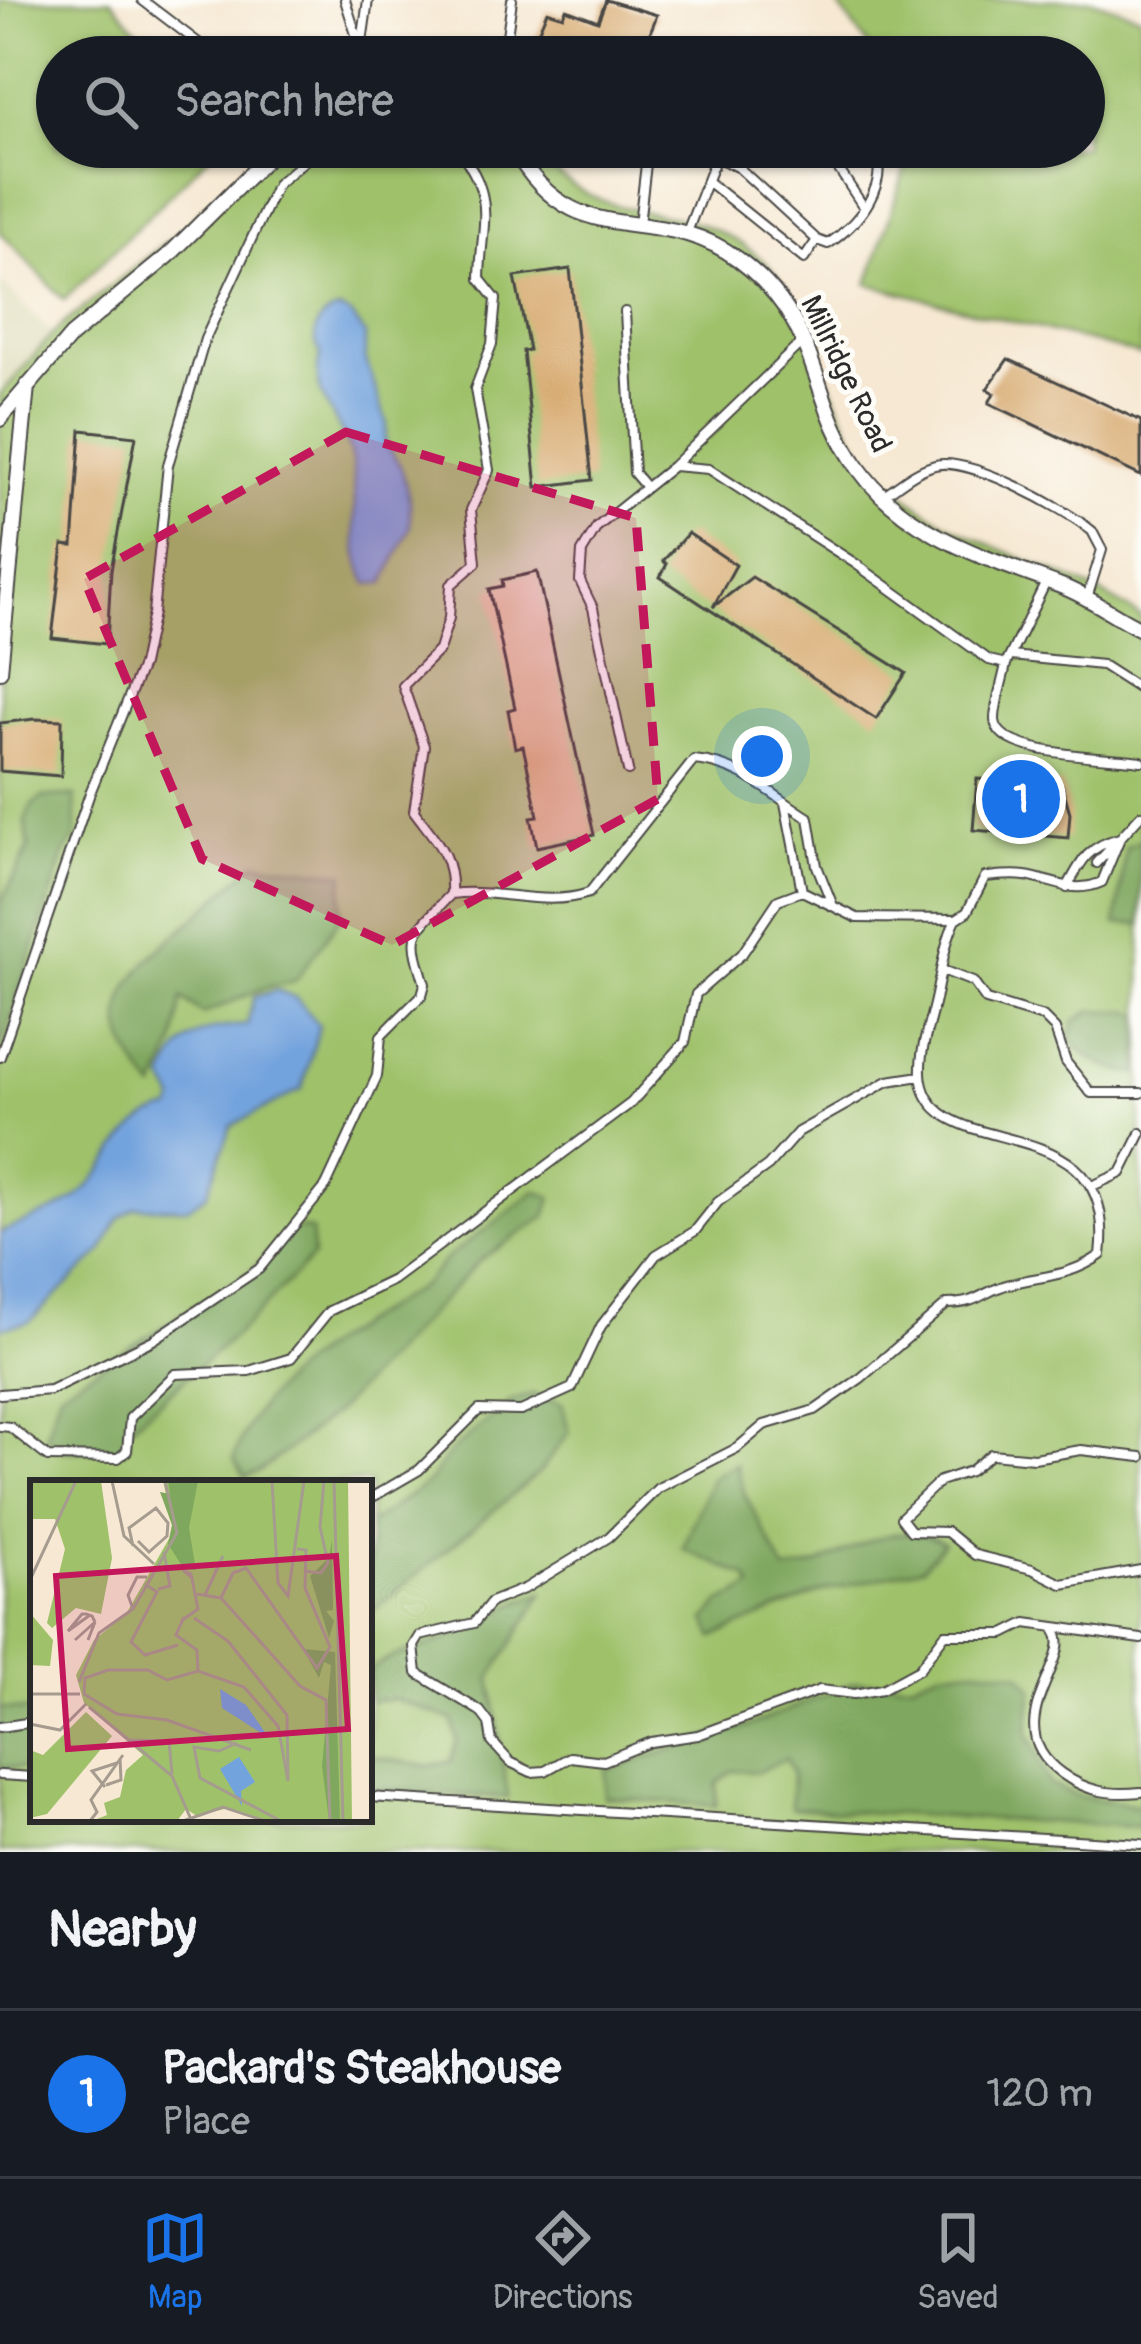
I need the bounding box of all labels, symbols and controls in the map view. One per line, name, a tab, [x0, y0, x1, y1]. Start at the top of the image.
search box	[36, 36, 1105, 168]
icon: search	[78, 69, 144, 135]
text: Search here	[174, 74, 394, 130]
street label: Millridge Road	[792, 289, 900, 459]
your location	[732, 726, 792, 786]
pin: 1	[982, 754, 1060, 844]
inset map	[30, 1480, 372, 1822]
text: Nearby	[48, 1898, 196, 1962]
text: Packard's Steakhouse	[162, 2041, 561, 2097]
text: 1	[79, 2069, 95, 2118]
text: 120 m	[986, 2069, 1093, 2118]
text: Place	[162, 2097, 250, 2146]
tab: Map	[142, 2205, 208, 2318]
tab: Directions	[493, 2205, 633, 2318]
tab: Saved	[917, 2205, 999, 2318]

